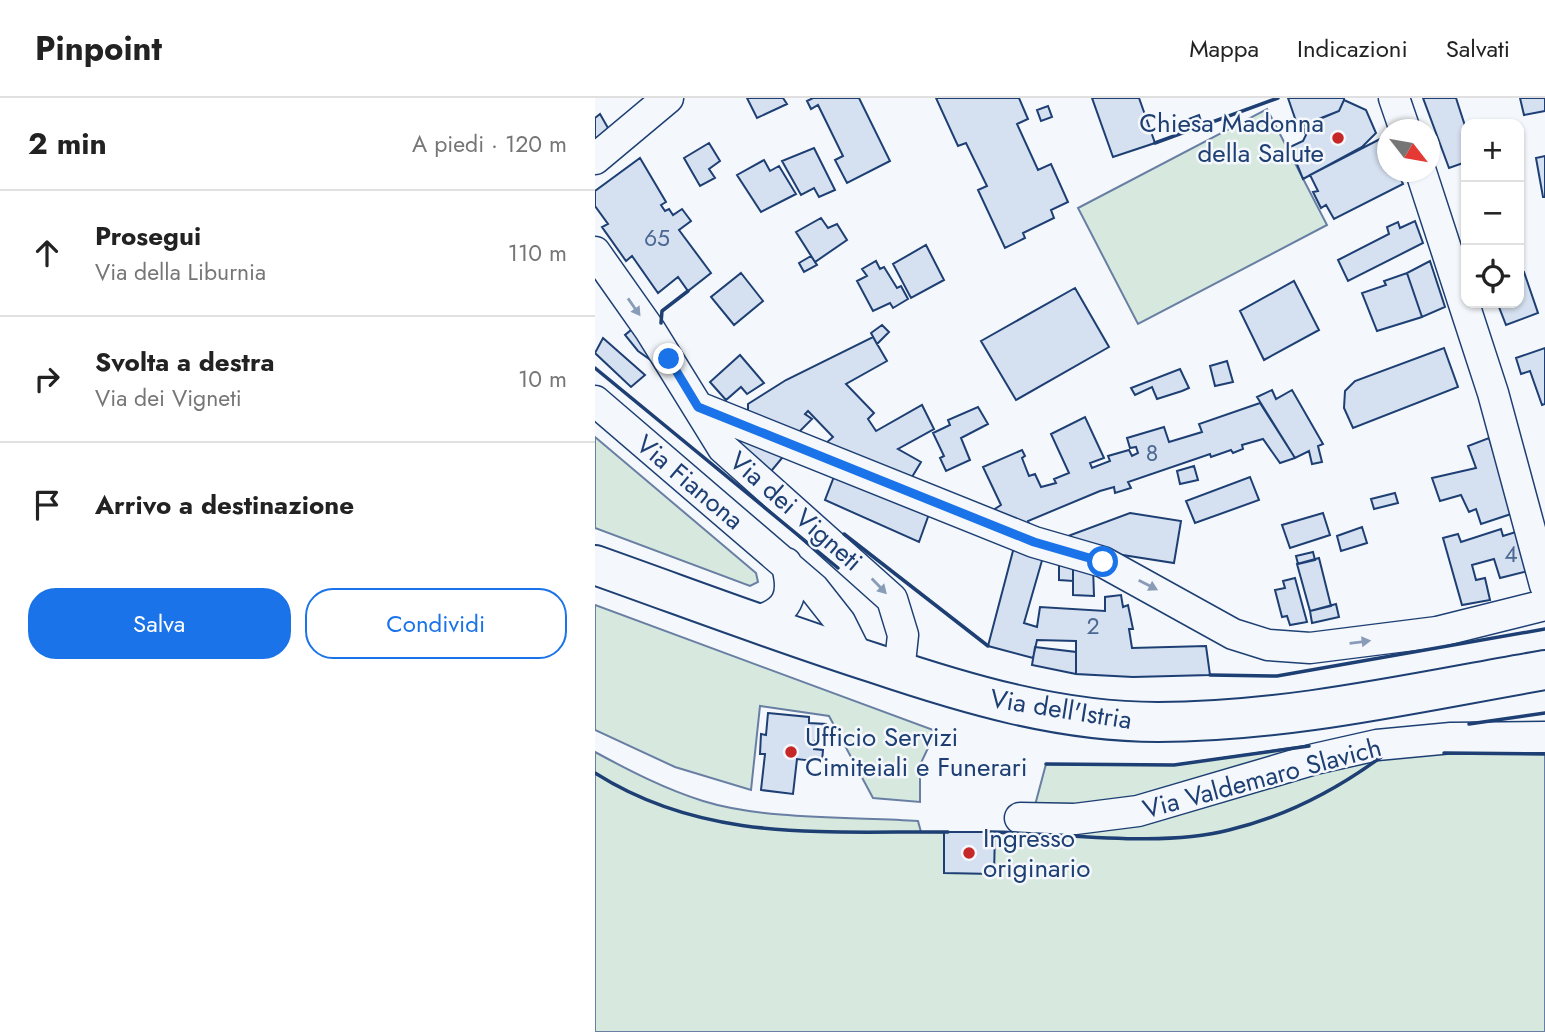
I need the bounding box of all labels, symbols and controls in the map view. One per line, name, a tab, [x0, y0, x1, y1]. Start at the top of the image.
text: Pinpoint	[35, 25, 162, 72]
text: Mappa	[1189, 31, 1259, 66]
text: Indicazioni	[1297, 31, 1408, 66]
text: Salvati	[1446, 31, 1510, 66]
place label: Chiesa Madonna della Salute	[1139, 104, 1324, 172]
north arrow	[1377, 119, 1440, 182]
map controls	[1461, 119, 1524, 308]
button: +	[1461, 119, 1524, 182]
text: 2 min	[28, 122, 107, 165]
text: A piedi · 120 m	[412, 127, 567, 161]
marker: Chiesa Madonna della Salute	[1330, 130, 1346, 146]
button: −	[1461, 182, 1524, 245]
text: Prosegui	[95, 217, 201, 255]
house number: 65	[644, 221, 670, 255]
icon: ahead	[28, 234, 66, 272]
text: 110 m	[508, 236, 567, 270]
button: locate	[1461, 245, 1524, 308]
text: Via della Liburnia	[95, 255, 266, 289]
one-way arrow	[627, 298, 641, 316]
text: Svolta a destra	[95, 343, 275, 381]
route end	[653, 343, 684, 374]
icon: right	[28, 360, 66, 398]
text: 10 m	[518, 362, 567, 396]
text: Via dei Vigneti	[95, 381, 242, 415]
street label: Via Fianona	[628, 426, 752, 538]
house number: 8	[1146, 436, 1158, 470]
street label: Via dei Vigneti	[721, 442, 871, 580]
icon: arrive	[28, 486, 66, 524]
text: Arrivo a destinazione	[95, 486, 354, 524]
house number: 4	[1504, 537, 1518, 571]
route start	[1087, 546, 1118, 577]
one-way arrow	[870, 577, 886, 594]
one-way arrow	[1138, 580, 1158, 591]
button: Salva	[28, 588, 291, 659]
button: Condividi	[305, 588, 567, 659]
house number: 2	[1086, 609, 1100, 643]
one-way arrow	[1349, 636, 1371, 647]
street label: Via dell'Istria	[987, 679, 1135, 739]
place label: Ufficio Servizi Cimiteiali e Funerari	[805, 718, 1028, 786]
street label: Via Valdemaro Slavich	[1138, 728, 1386, 828]
marker: Ufficio Servizi Cimiteiali e Funerari	[783, 744, 799, 760]
place label: Ingresso originario	[983, 819, 1090, 887]
marker: Ingresso originario	[961, 845, 977, 861]

